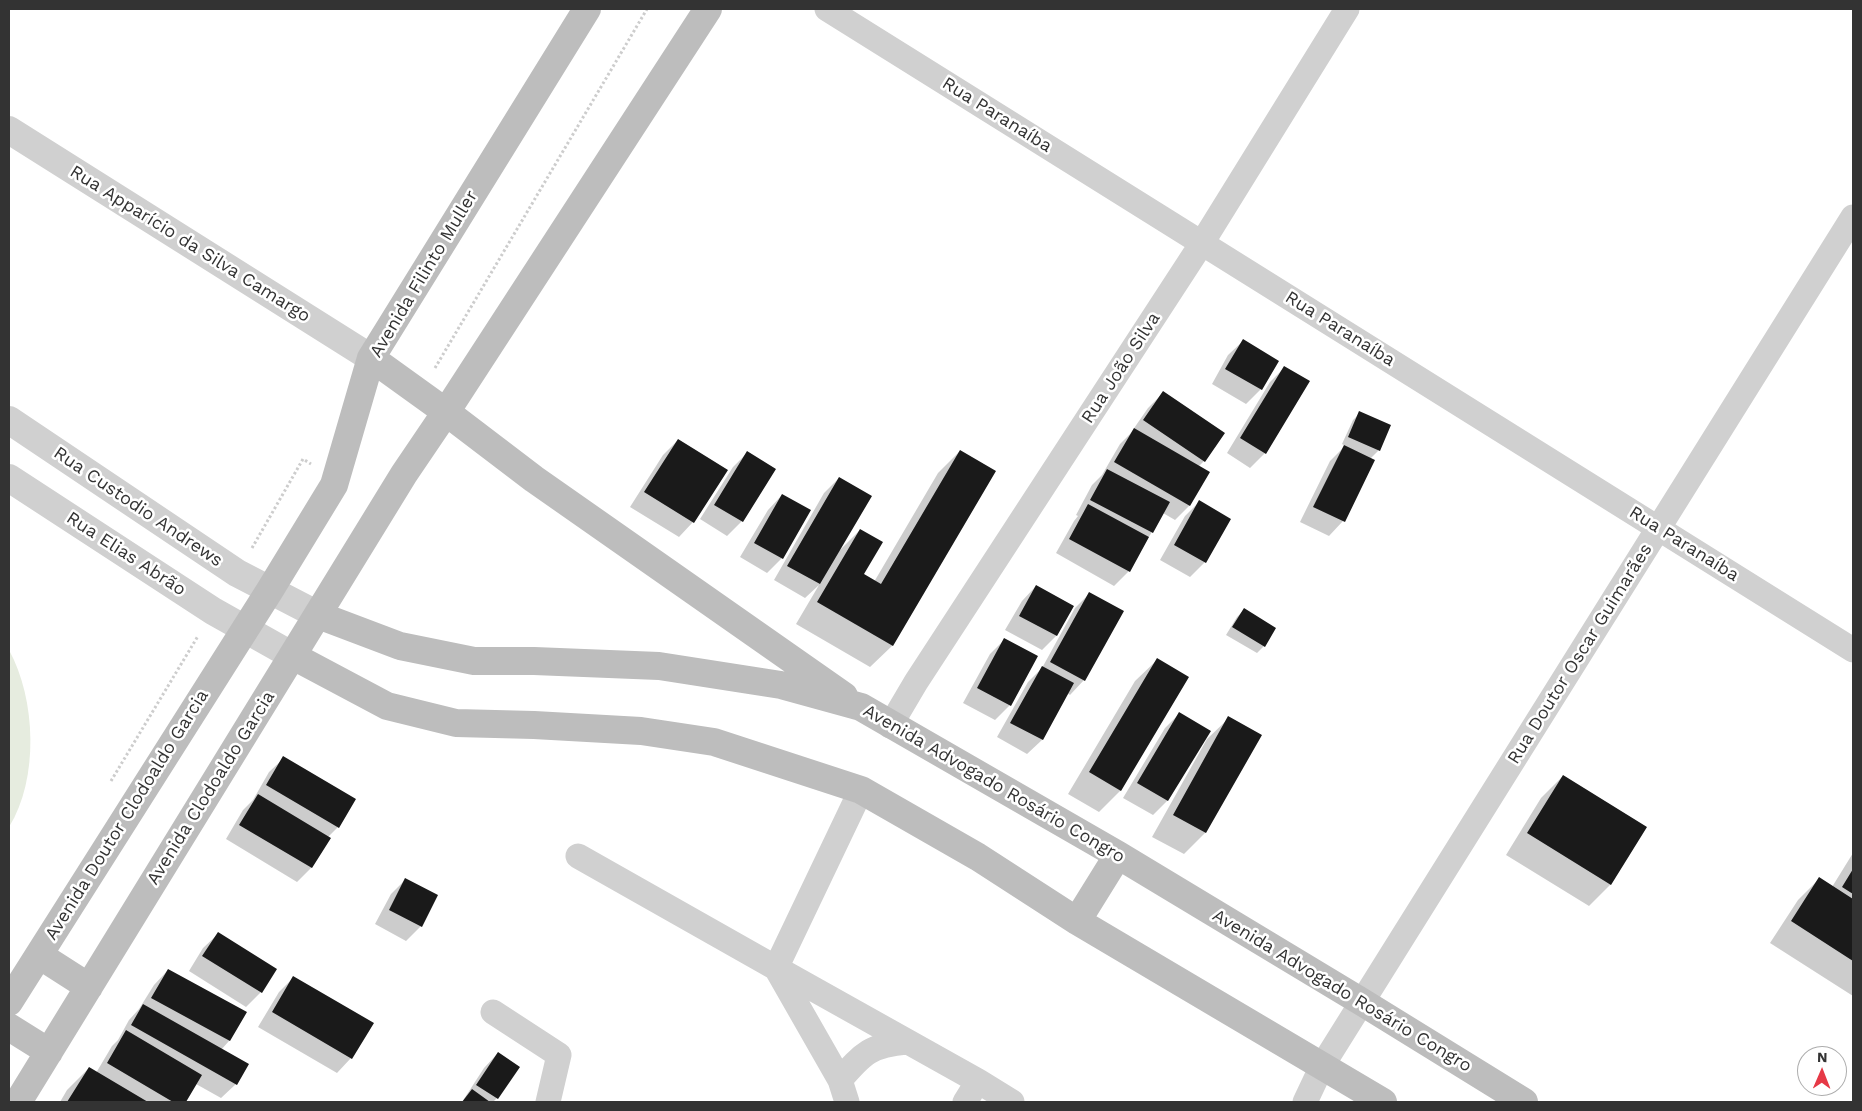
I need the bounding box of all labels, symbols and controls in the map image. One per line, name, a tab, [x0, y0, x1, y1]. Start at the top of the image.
street label: Rua Paranaíba	[938, 73, 1056, 157]
street label: Rua Apparício da Silva Camargo	[66, 161, 314, 327]
street label: Avenida Filinto Muller	[366, 186, 482, 362]
street label: Rua Paranaíba	[1281, 287, 1399, 371]
street label: Rua João Silva	[1077, 308, 1165, 428]
street label: Rua Custodio Andrews	[49, 442, 227, 572]
street label: Rua Paranaíba	[1625, 502, 1743, 586]
street label: Rua Elias Abrão	[62, 507, 190, 601]
street label: Rua Doutor Oscar Guimarães	[1503, 540, 1657, 768]
street label: Avenida Doutor Clodoaldo Garcia	[41, 686, 213, 944]
street label: Avenida Clodoaldo Garcia	[142, 687, 280, 889]
street label: Avenida Advogado Rosário Congro	[859, 700, 1129, 868]
street label: Avenida Advogado Rosário Congro	[1208, 905, 1476, 1077]
north arrow	[1797, 1046, 1847, 1096]
text: N	[1817, 1049, 1828, 1065]

